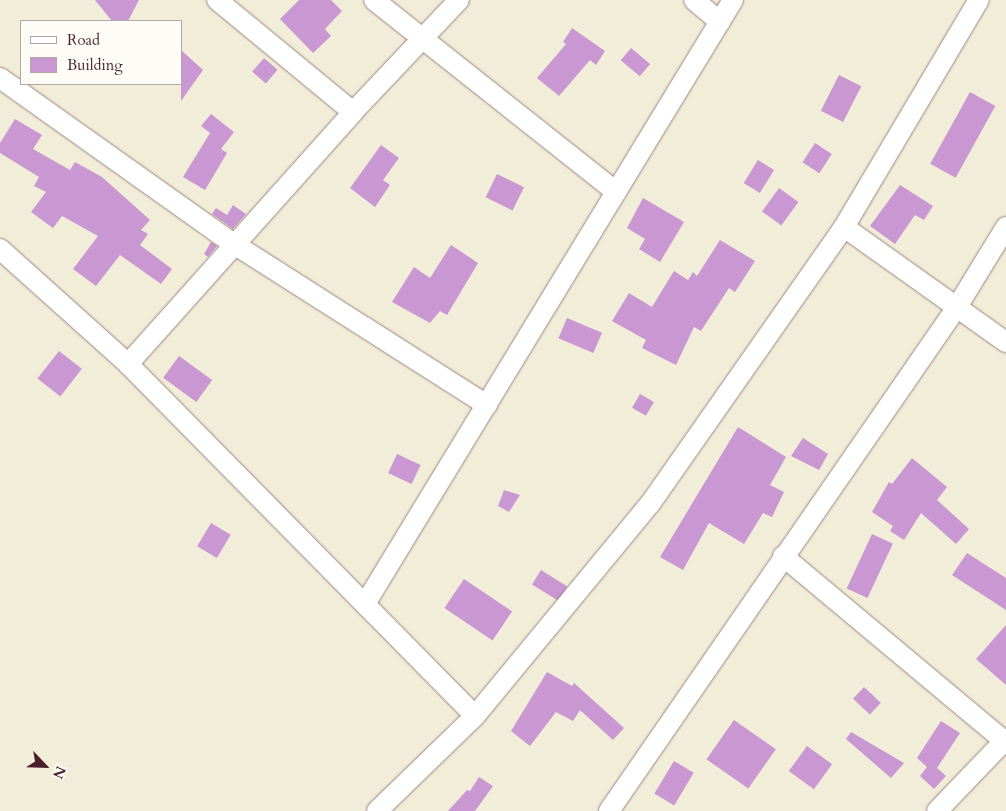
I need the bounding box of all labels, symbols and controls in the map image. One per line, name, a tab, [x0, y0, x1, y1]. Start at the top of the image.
legend	[20, 20, 182, 85]
text: Road	[67, 30, 100, 50]
text: Building	[67, 55, 123, 75]
north arrow	[20, 741, 70, 791]
text: N	[48, 763, 70, 782]

